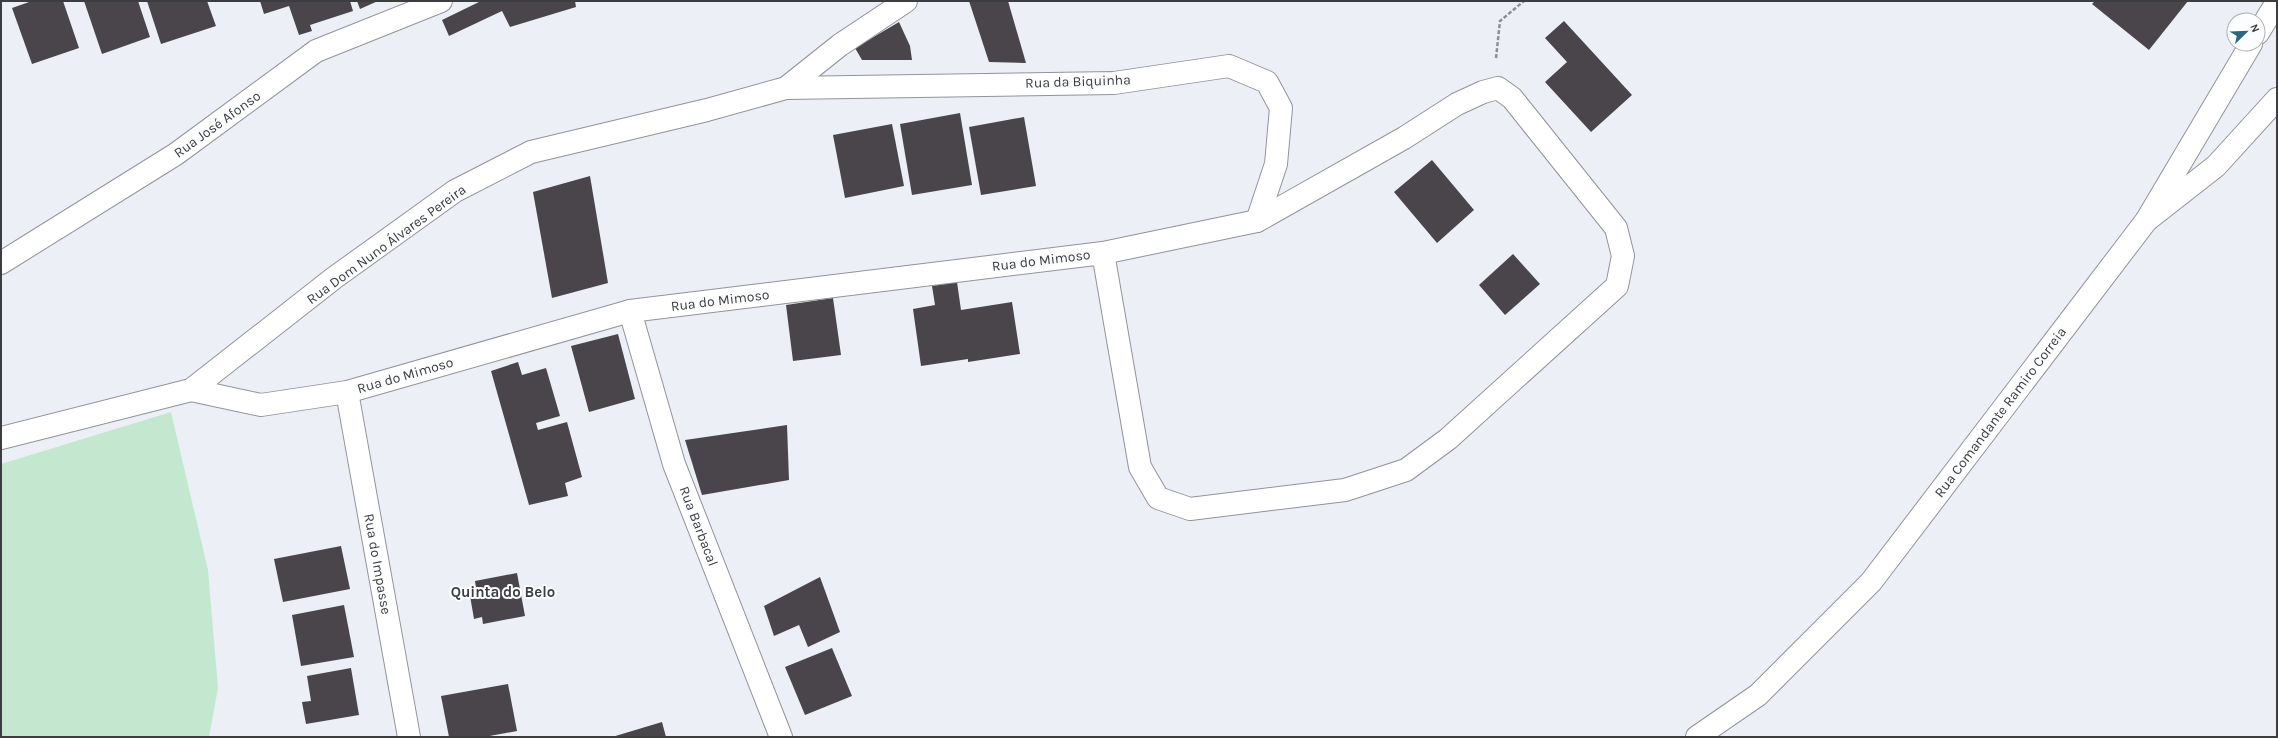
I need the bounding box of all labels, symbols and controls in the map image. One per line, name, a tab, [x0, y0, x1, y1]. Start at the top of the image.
north arrow	[2226, 12, 2266, 52]
text: N	[2247, 22, 2262, 34]
street label: Rua da Biquinha	[1025, 71, 1131, 92]
street label: Rua José Afonso	[171, 87, 264, 162]
street label: Rua Dom Nuno Álvares Pereira	[303, 180, 469, 308]
street label: Rua do Mimoso	[991, 246, 1091, 275]
street label: Rua do Mimoso	[670, 286, 770, 315]
street label: Rua Comandante Ramiro Correia	[1931, 324, 2070, 501]
street label: Rua do Mimoso	[355, 354, 455, 397]
street label: Rua Barbacal	[675, 484, 722, 569]
street label: Rua do Impasse	[360, 512, 395, 616]
district label: Quinta do Belo	[451, 583, 555, 601]

